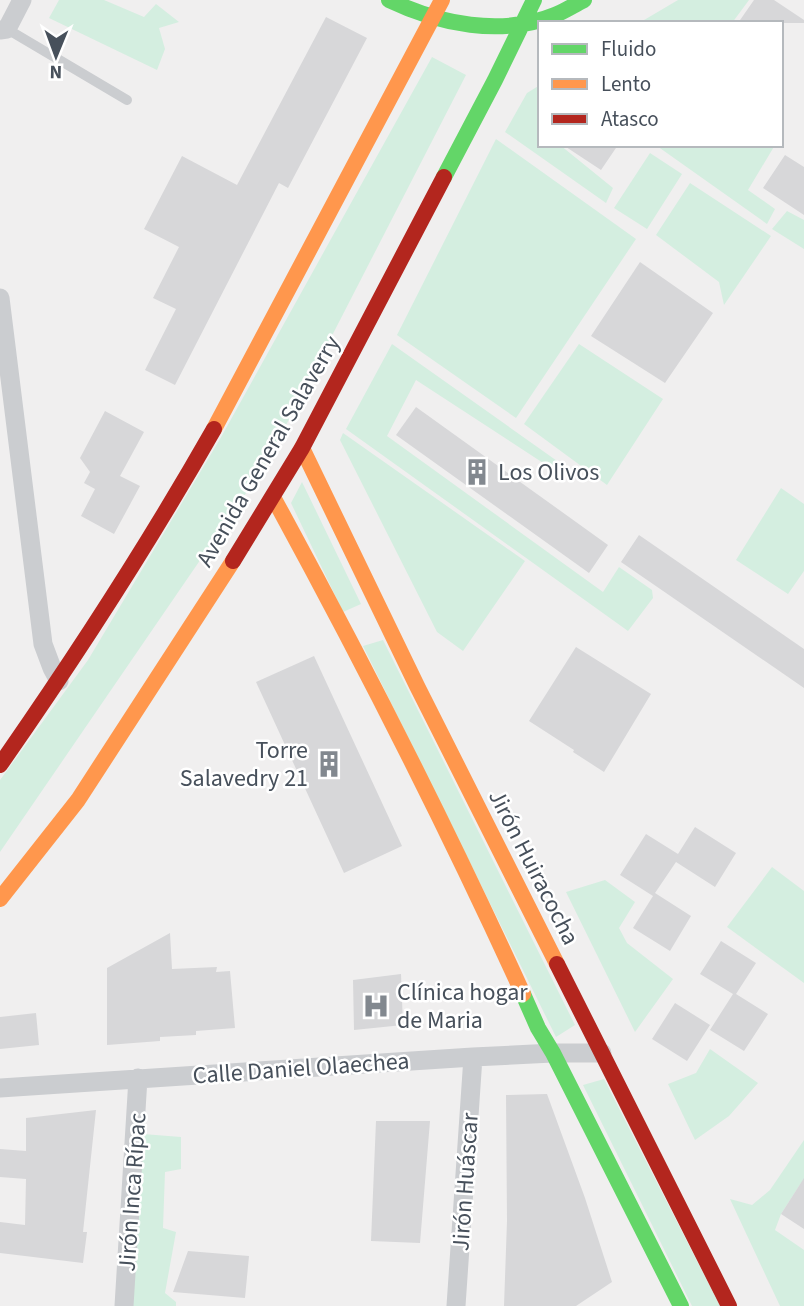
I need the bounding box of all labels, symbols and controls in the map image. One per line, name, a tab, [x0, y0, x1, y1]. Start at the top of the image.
north arrow	[21, 21, 91, 91]
legend	[538, 21, 783, 147]
text: Fluido	[601, 34, 656, 64]
text: N	[49, 58, 62, 85]
text: Lento	[601, 69, 651, 99]
text: Atasco	[601, 104, 659, 134]
street label: Avenida General Salaverry	[188, 329, 349, 574]
place label: Los Olivos	[498, 455, 599, 490]
building icon: Los Olivos	[462, 457, 492, 487]
place label: Torre Salavedry 21	[180, 733, 308, 796]
building icon: Torre Salavedry 21	[314, 749, 344, 779]
street label: Jirón Huiracocha	[479, 783, 588, 951]
place label: Clínica hogar de Maria	[397, 975, 528, 1038]
hospital icon: Clínica hogar de Maria	[361, 991, 391, 1021]
street label: Calle Daniel Olaechea	[191, 1043, 411, 1094]
street label: Jirón Inca Rípac	[109, 1111, 156, 1273]
street label: Jirón Huáscar	[443, 1111, 488, 1252]

